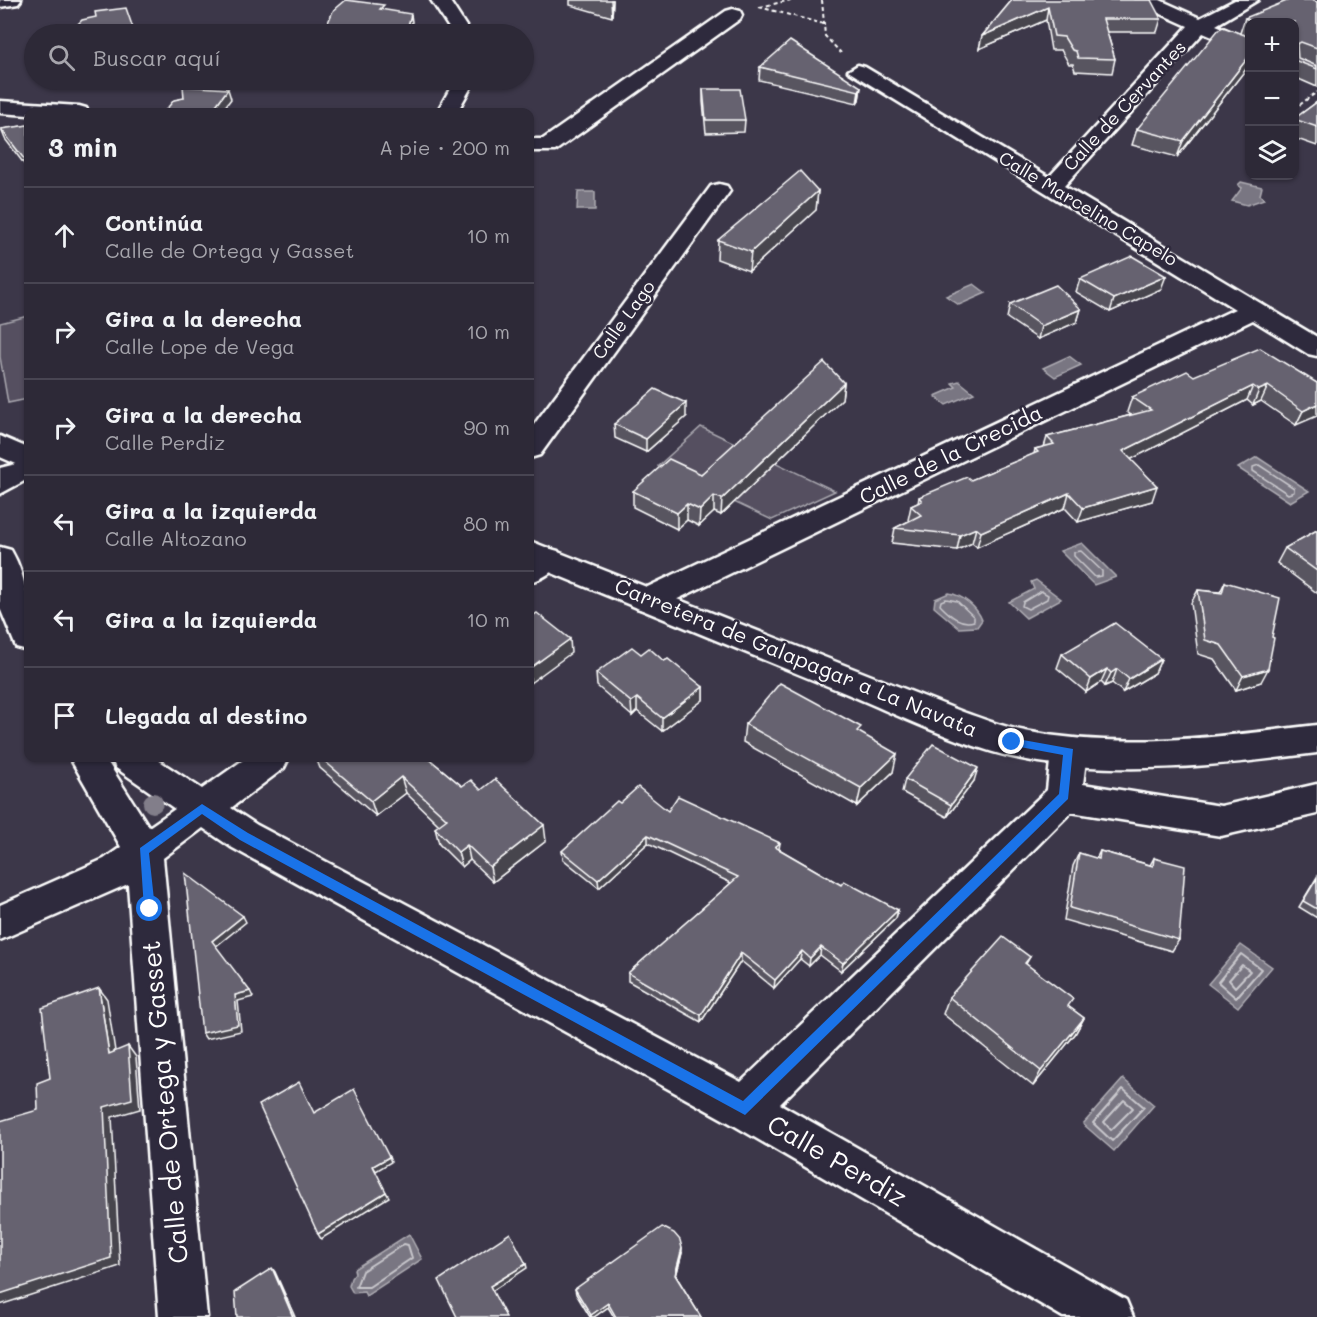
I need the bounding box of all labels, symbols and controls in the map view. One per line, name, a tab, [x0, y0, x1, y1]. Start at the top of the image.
map controls	[1245, 18, 1299, 180]
button: +	[1245, 18, 1299, 72]
search box	[24, 24, 534, 90]
street label: Calle de Cervantes	[1058, 35, 1191, 176]
icon: search	[45, 41, 78, 74]
text: Buscar aquí	[93, 43, 221, 72]
button: −	[1245, 72, 1299, 126]
button: layers	[1245, 126, 1299, 180]
text: 3 min	[48, 130, 117, 164]
text: A pie · 200 m	[379, 134, 510, 160]
street label: Calle Marcelino Capelo	[995, 145, 1183, 271]
text: Continúa	[105, 208, 203, 237]
icon: ahead	[48, 219, 81, 252]
text: 10 m	[466, 222, 510, 248]
text: Calle de Ortega y Gasset	[105, 237, 354, 263]
street label: Calle Lago	[586, 275, 660, 364]
text: Gira a la derecha	[105, 304, 302, 333]
icon: right	[48, 315, 81, 348]
text: 10 m	[466, 318, 510, 344]
text: Calle Lope de Vega	[105, 333, 295, 359]
street label: Calle de la Crecida	[854, 398, 1046, 510]
text: Gira a la derecha	[105, 400, 302, 429]
icon: right	[48, 411, 81, 444]
text: 90 m	[464, 414, 510, 440]
text: Calle Perdiz	[105, 429, 225, 455]
text: Gira a la izquierda	[105, 496, 317, 525]
icon: left	[48, 507, 81, 540]
text: 80 m	[463, 510, 510, 536]
text: Calle Altozano	[105, 525, 247, 551]
street label: Carretera de Galapagar a La Navata	[611, 571, 982, 742]
icon: left	[48, 603, 81, 636]
text: Gira a la izquierda	[105, 605, 317, 634]
text: 10 m	[466, 606, 510, 632]
icon: arrive	[48, 699, 81, 732]
text: Llegada al destino	[105, 701, 307, 730]
route end	[998, 728, 1024, 754]
route start	[136, 895, 162, 921]
street label: Calle de Ortega y Gasset	[133, 939, 195, 1265]
street label: Calle Perdiz	[761, 1106, 914, 1214]

